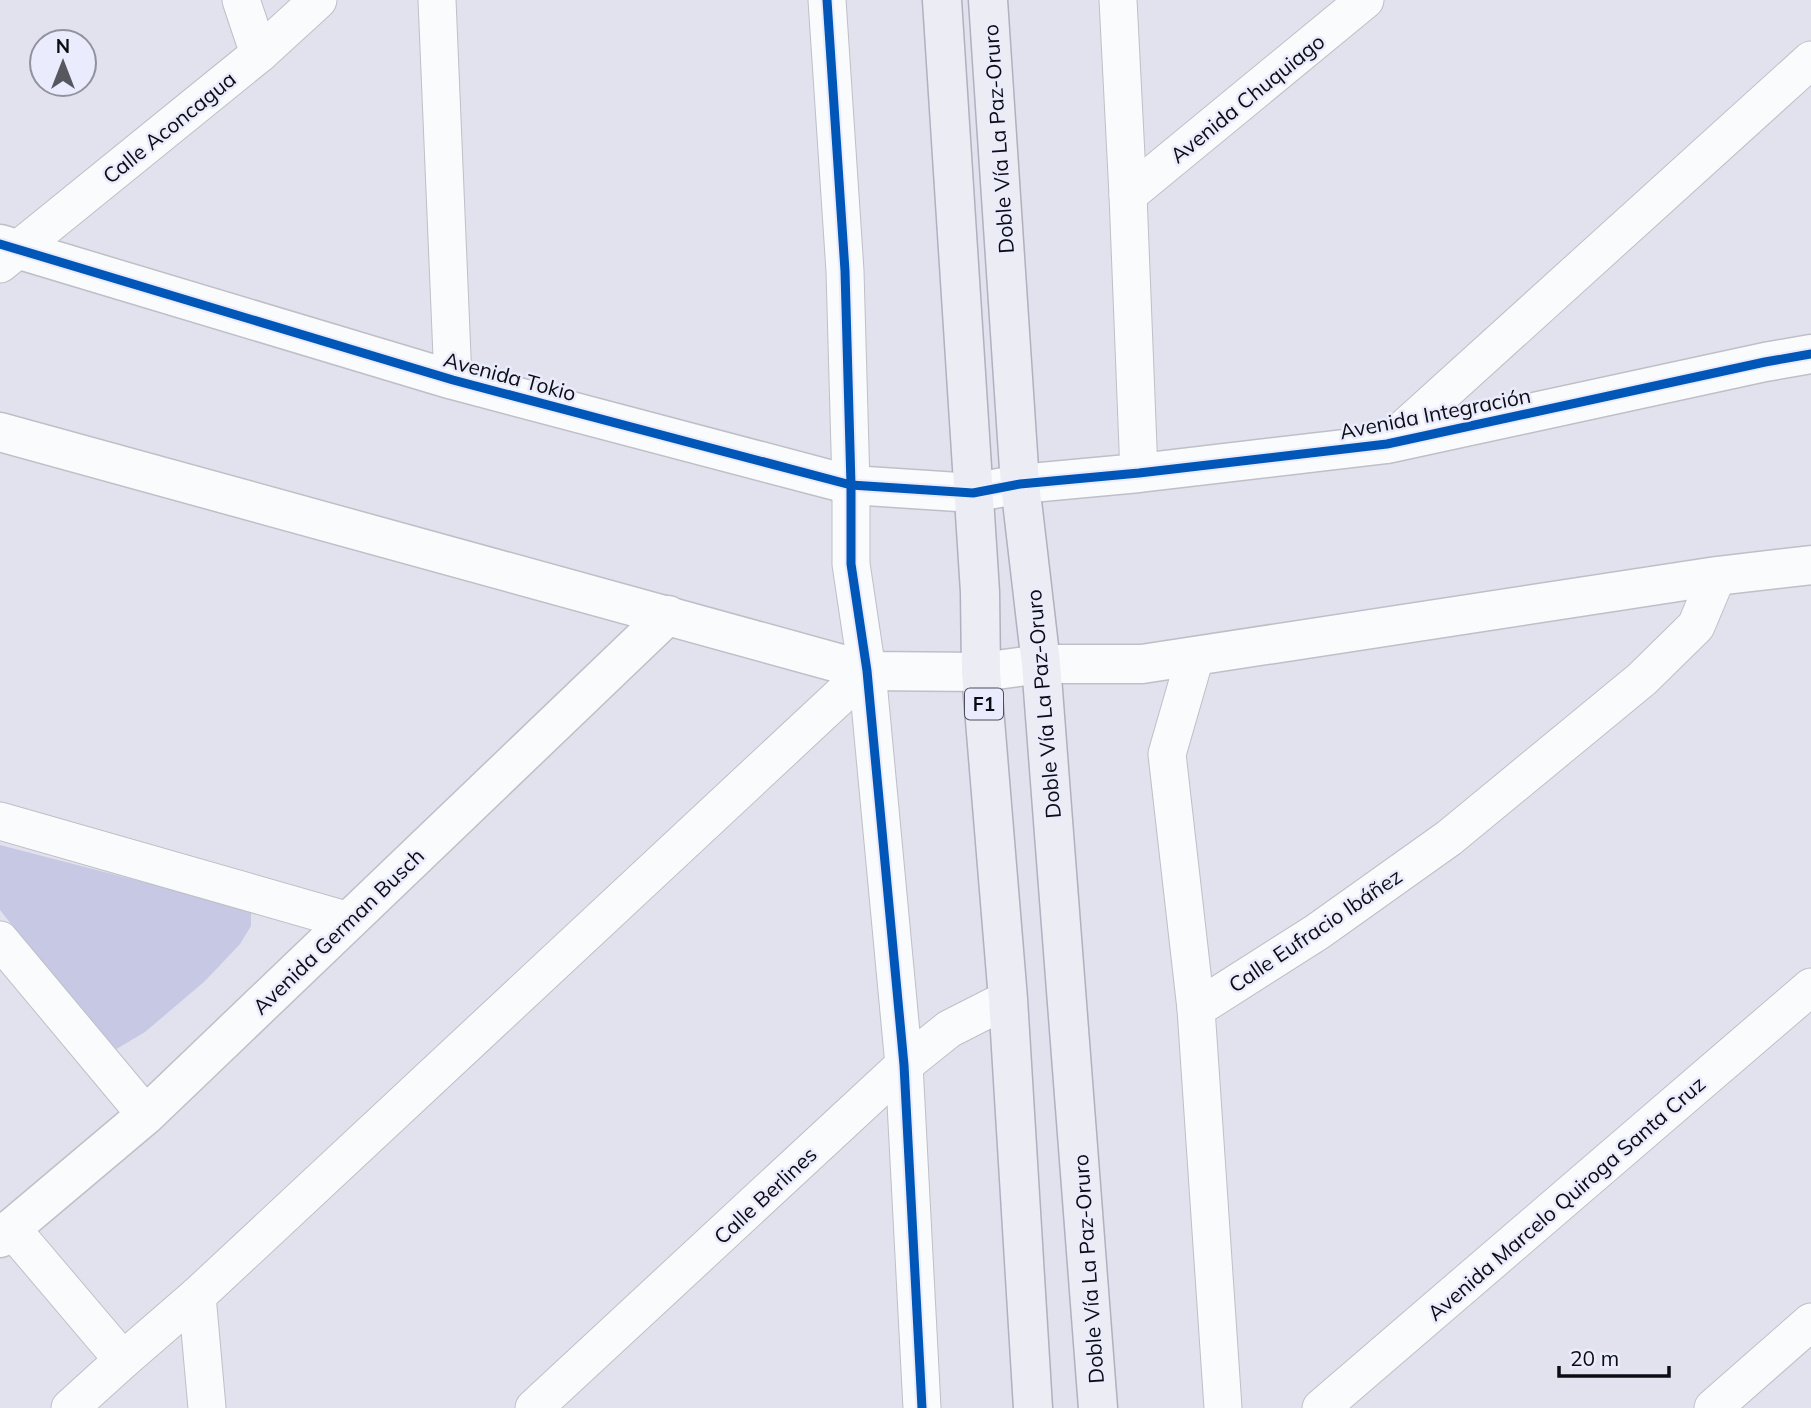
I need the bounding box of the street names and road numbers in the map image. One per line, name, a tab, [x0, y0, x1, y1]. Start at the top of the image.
street label: Doble Vía La Paz-Oruro	[977, 24, 1019, 254]
street label: Avenida Chuquiago	[1165, 28, 1329, 168]
street label: Calle Aconcagua	[97, 65, 241, 189]
street label: Avenida Tokio	[441, 346, 579, 406]
street label: Avenida Integración	[1337, 382, 1533, 444]
street label: Doble Vía La Paz-Oruro	[1020, 588, 1066, 820]
road number: F1	[965, 688, 1003, 720]
street label: Avenida German Busch	[247, 842, 429, 1020]
street label: Calle Eufracio Ibáñez	[1223, 862, 1407, 998]
street label: Avenida Marcelo Quiroga Santa Cruz	[1422, 1070, 1710, 1326]
street label: Calle Berlines	[708, 1141, 822, 1249]
street label: Doble Vía La Paz-Oruro	[1067, 1154, 1109, 1384]

